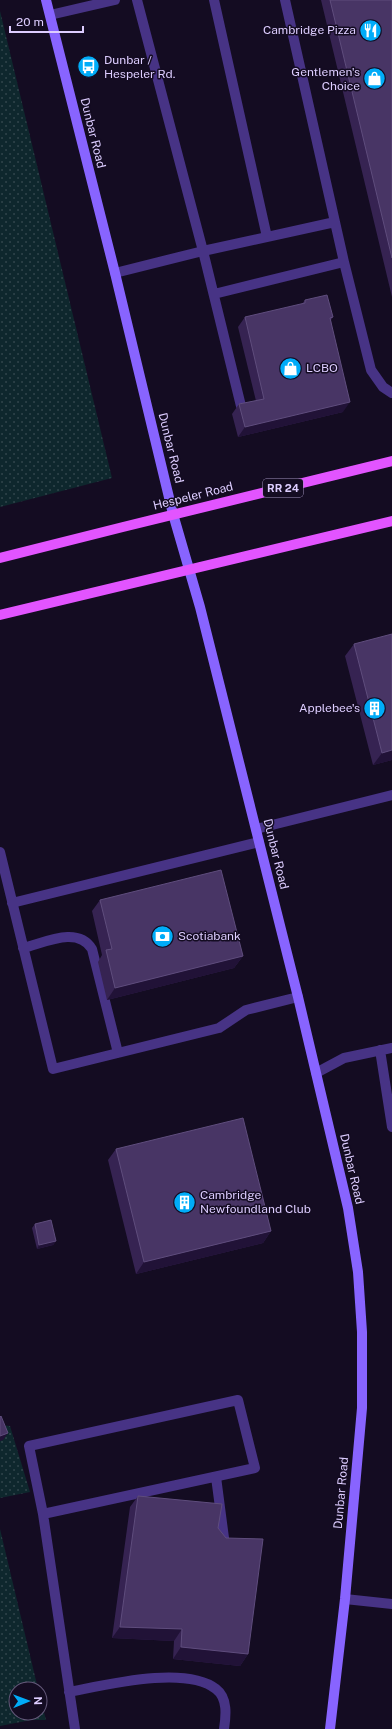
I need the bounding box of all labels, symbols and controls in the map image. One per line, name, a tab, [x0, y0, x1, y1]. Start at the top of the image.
scale bar	[10, 8, 83, 34]
text: 20 m	[16, 15, 44, 29]
restaurant icon: Cambridge Pizza	[358, 17, 384, 43]
place label: Cambridge Pizza	[263, 23, 356, 37]
place label: Dunbar / Hespeler Rd.	[104, 53, 175, 81]
bus stop icon: Dunbar / Hespeler Rd.	[75, 54, 101, 80]
place label: Gentlemen's Choice	[291, 65, 360, 93]
shop icon: Gentlemen's Choice	[362, 66, 388, 92]
street label: Dunbar Road	[77, 96, 109, 170]
shop icon: LCBO	[277, 355, 303, 381]
place label: LCBO	[306, 361, 338, 375]
street label: Dunbar Road	[155, 411, 187, 485]
street label: Hespeler Road	[152, 479, 234, 513]
road number: RR 24	[263, 479, 303, 497]
building icon: Applebee's	[362, 695, 388, 721]
place label: Applebee's	[299, 701, 360, 715]
street label: Dunbar Road	[260, 817, 292, 891]
bank icon: Scotiabank	[149, 923, 175, 949]
place label: Scotiabank	[178, 929, 241, 943]
street label: Dunbar Road	[337, 1132, 367, 1206]
place label: Cambridge Newfoundland Club	[200, 1188, 311, 1216]
building icon: Cambridge Newfoundland Club	[172, 1189, 198, 1215]
street label: Dunbar Road	[331, 1457, 351, 1529]
north arrow	[8, 1681, 48, 1721]
text: N	[32, 1696, 44, 1705]

